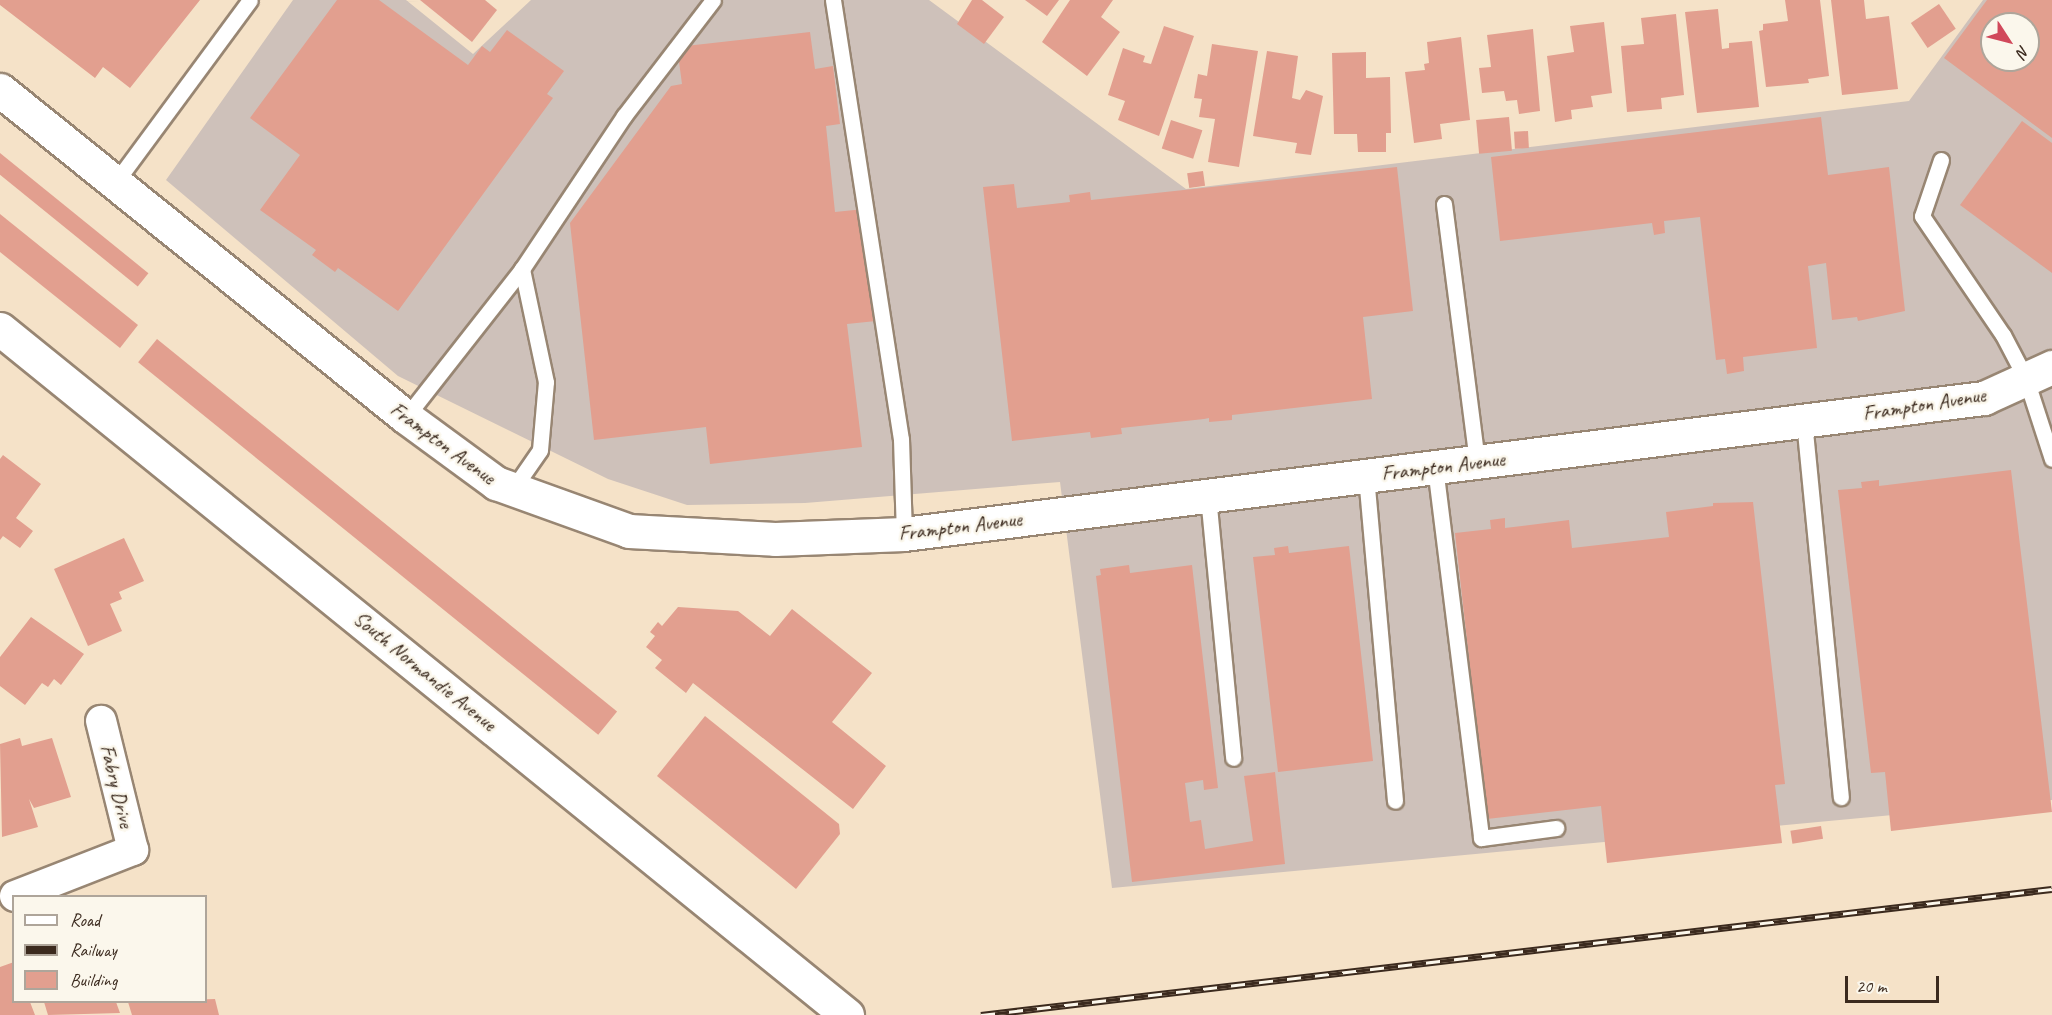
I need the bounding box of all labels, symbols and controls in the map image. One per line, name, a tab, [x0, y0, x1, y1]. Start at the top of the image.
north arrow	[1980, 12, 2040, 72]
text: N	[2012, 42, 2034, 61]
street label: Frampton Avenue	[1861, 382, 1987, 426]
street label: Frampton Avenue	[385, 396, 501, 490]
street label: Frampton Avenue	[1380, 446, 1506, 486]
street label: Frampton Avenue	[897, 506, 1023, 546]
street label: South Normandie Avenue	[348, 605, 502, 737]
street label: Fabry Drive	[95, 742, 139, 830]
legend	[12, 895, 207, 1003]
text: Road	[70, 909, 100, 931]
text: Railway	[70, 939, 117, 961]
scale bar	[1848, 964, 1942, 1002]
text: Building	[70, 969, 117, 991]
text: 20 m	[1856, 975, 1887, 997]

